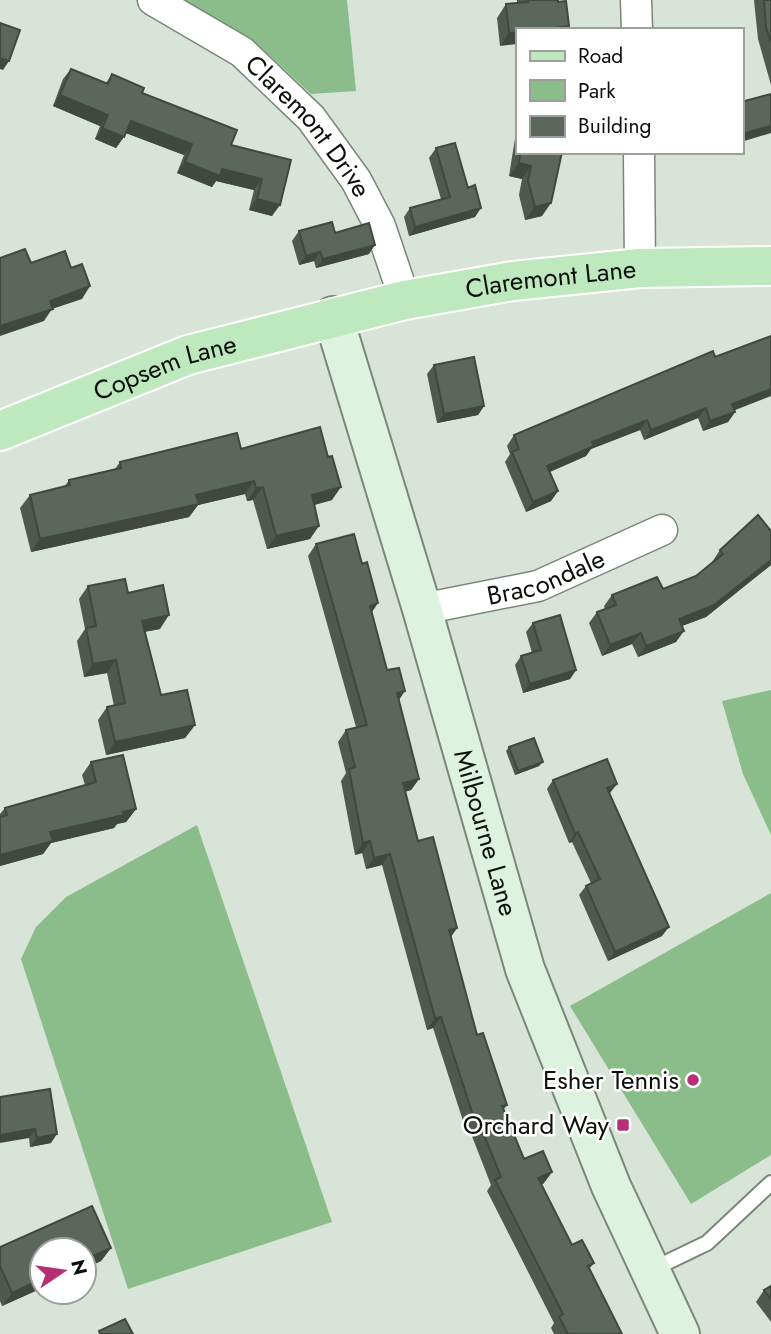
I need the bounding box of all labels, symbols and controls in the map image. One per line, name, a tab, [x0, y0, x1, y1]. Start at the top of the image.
legend	[516, 28, 743, 154]
text: Road	[578, 41, 623, 71]
street label: Claremont Drive	[237, 46, 381, 204]
text: Park	[578, 76, 616, 106]
text: Building	[578, 111, 651, 141]
street label: Claremont Lane	[462, 250, 638, 308]
street label: Copsem Lane	[87, 324, 240, 410]
street label: Bracondale	[484, 539, 611, 615]
street label: Milbourne Lane	[444, 745, 528, 920]
place label: Esher Tennis	[543, 1061, 679, 1099]
marker: Esher Tennis	[685, 1072, 701, 1088]
place label: Orchard Way	[463, 1106, 610, 1144]
marker: Orchard Way	[615, 1117, 631, 1133]
north arrow	[28, 1236, 98, 1306]
text: N	[64, 1257, 94, 1278]

